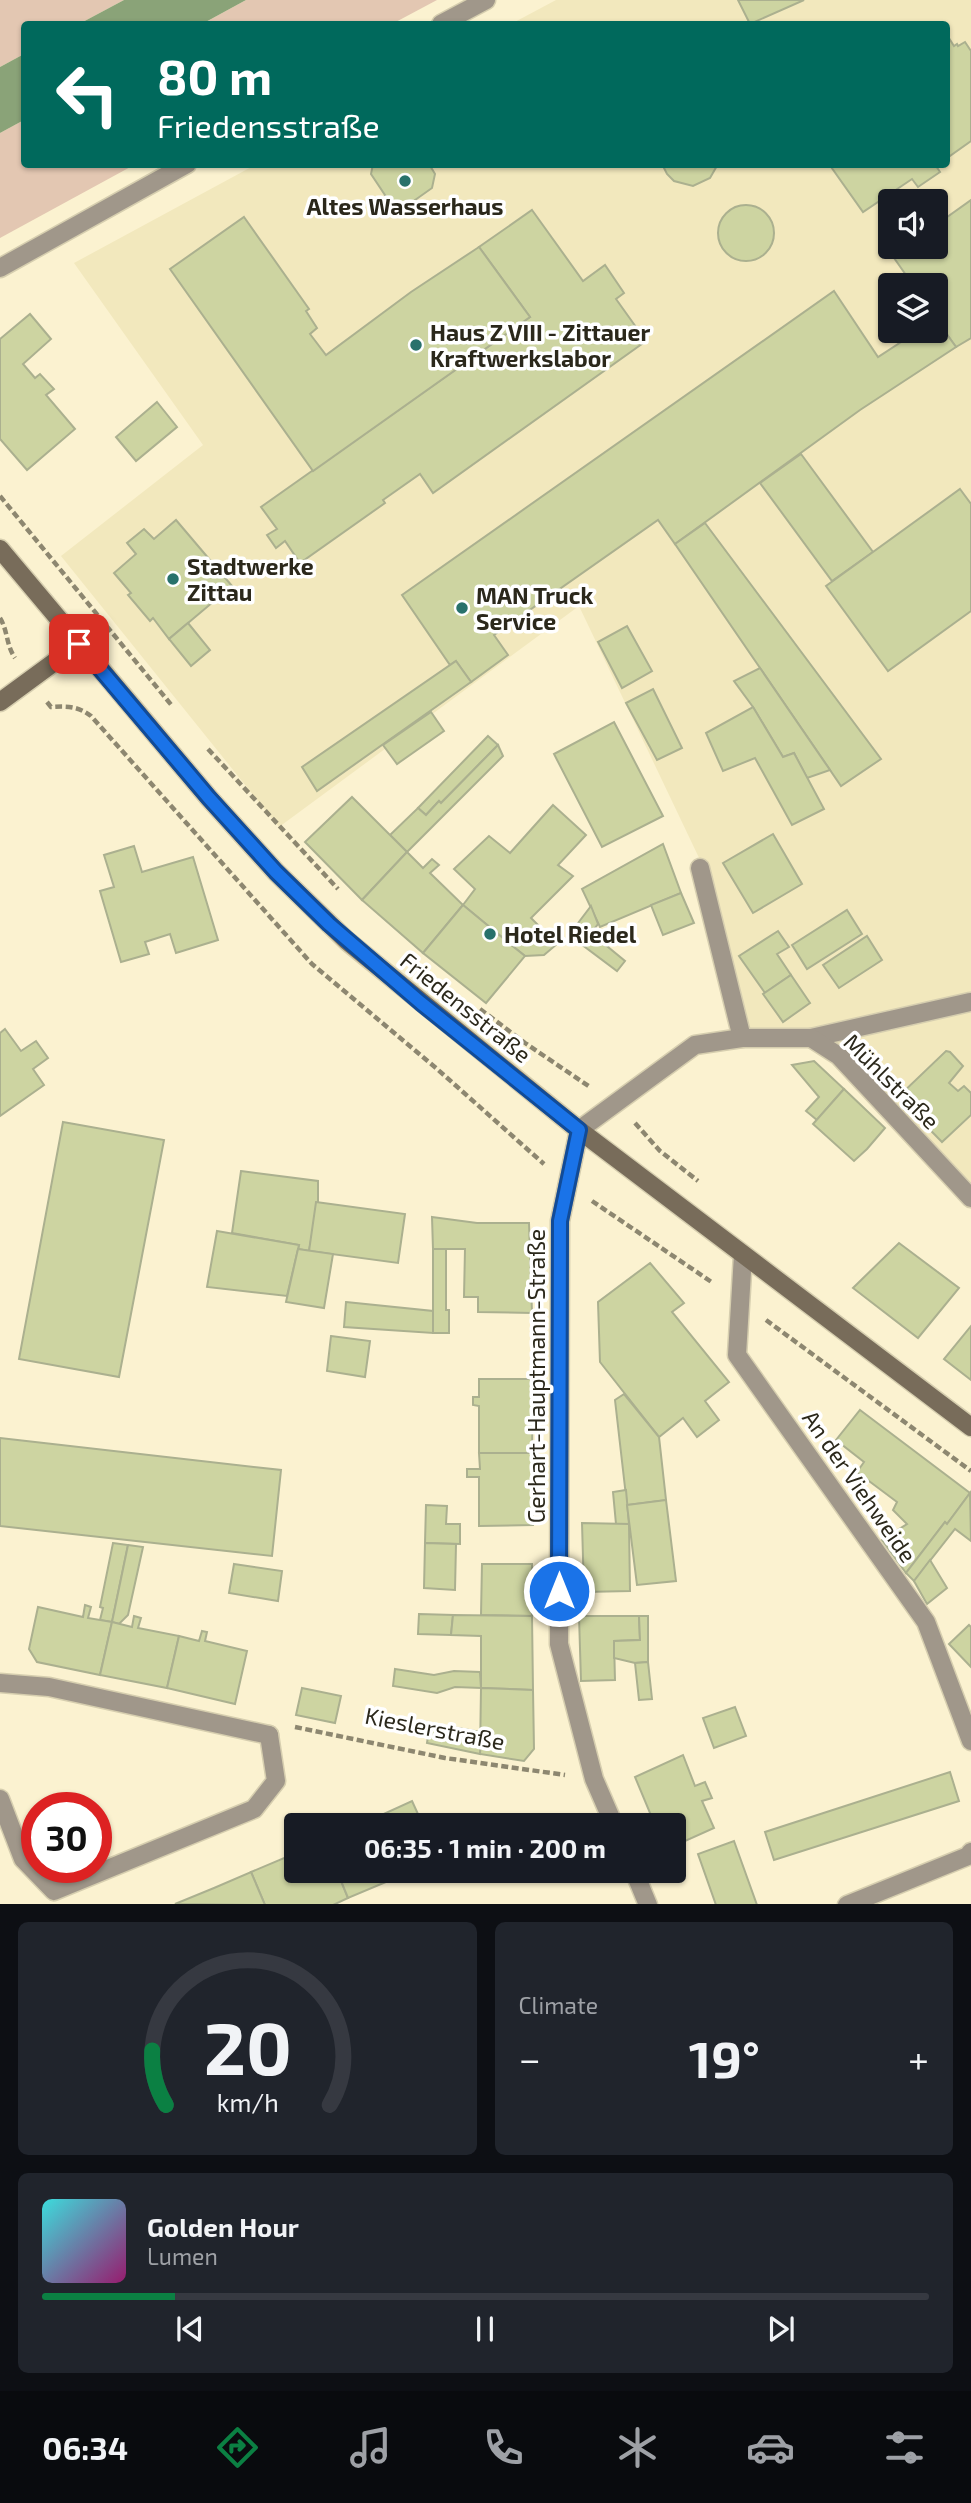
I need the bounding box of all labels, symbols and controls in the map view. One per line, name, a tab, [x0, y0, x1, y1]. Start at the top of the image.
text: 80 m	[157, 46, 272, 105]
icon: left	[42, 49, 133, 140]
text: Friedensstraße	[157, 106, 380, 144]
marker: Altes Wasserhaus	[397, 173, 413, 189]
map controls	[878, 189, 948, 343]
button: sound	[878, 189, 948, 259]
place label: Altes Wasserhaus	[307, 192, 503, 220]
button: layers	[878, 273, 948, 343]
place label: Haus Z VIII - Zittauer Kraftwerkslabor	[430, 318, 650, 372]
marker: Haus Z VIII - Zittauer Kraftwerkslabor	[408, 337, 424, 353]
place label: Stadtwerke Zittau	[187, 552, 314, 606]
marker: Stadtwerke Zittau	[165, 571, 181, 587]
place label: MAN Truck Service	[476, 581, 593, 635]
marker: MAN Truck Service	[454, 600, 470, 616]
pin	[49, 614, 109, 674]
icon: arrive	[60, 625, 98, 663]
place label: Hotel Riedel	[504, 920, 637, 948]
marker: Hotel Riedel	[482, 926, 498, 942]
street label: Friedensstraße	[395, 946, 537, 1068]
street label: Mühlstraße	[838, 1027, 946, 1135]
street label: Gerhart-Hauptmann-Straße	[522, 1229, 550, 1523]
street label: An der Viehweide	[797, 1404, 923, 1568]
position arrow	[522, 1554, 596, 1628]
street label: Kieslerstraße	[363, 1701, 507, 1755]
speed limit sign: 30	[21, 1792, 112, 1883]
text: 06:35 · 1 min · 200 m	[364, 1832, 606, 1863]
text: Climate	[519, 1991, 598, 2019]
text: 20	[203, 2002, 291, 2090]
text: 19°	[689, 2026, 760, 2088]
text: −	[519, 2035, 541, 2081]
text: +	[908, 2035, 929, 2081]
text: km/h	[216, 2086, 278, 2116]
text: Golden Hour	[147, 2211, 299, 2242]
text: Lumen	[147, 2242, 218, 2270]
icon: previous	[171, 2310, 209, 2348]
icon: pause	[466, 2310, 504, 2348]
icon: next	[762, 2310, 800, 2348]
icon: directions	[213, 2423, 262, 2472]
icon: music	[346, 2423, 395, 2472]
icon: phone	[479, 2423, 528, 2472]
icon: climate	[613, 2423, 662, 2472]
icon: car	[746, 2423, 795, 2472]
icon: filters	[880, 2423, 929, 2472]
text: 06:34	[42, 2428, 128, 2466]

